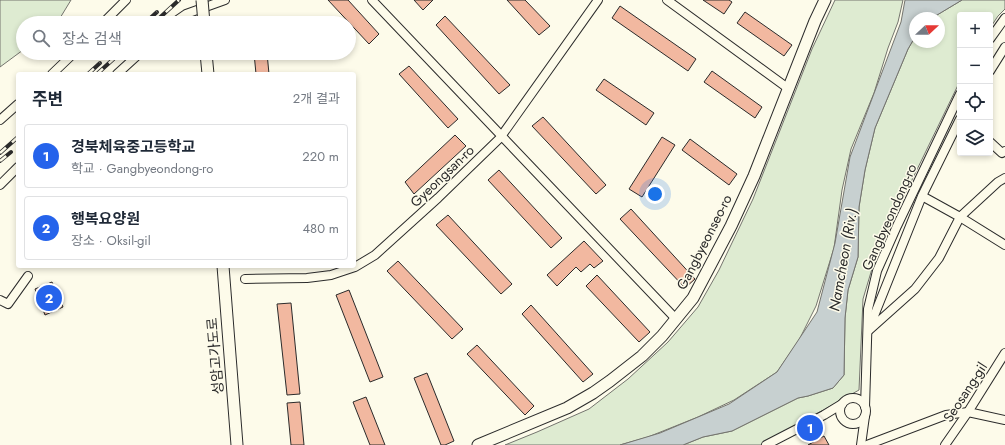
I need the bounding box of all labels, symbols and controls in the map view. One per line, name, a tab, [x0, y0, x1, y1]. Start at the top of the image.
north arrow	[909, 12, 945, 48]
map controls	[957, 12, 993, 156]
button: +	[957, 12, 993, 48]
search box	[16, 16, 356, 60]
icon: search	[30, 27, 52, 49]
text: 장소 검색	[62, 28, 122, 50]
button: −	[957, 48, 993, 84]
button: locate	[957, 84, 993, 120]
text: 주변	[32, 87, 63, 111]
text: 2개 결과	[293, 89, 340, 108]
button: layers	[957, 120, 993, 156]
text: 경북체육중고등학교	[71, 136, 195, 158]
street label: Gyeongsan-ro	[406, 140, 479, 212]
text: 1	[43, 147, 49, 166]
text: 220 m	[302, 147, 339, 166]
text: 학교 · Gangbyeondong-ro	[71, 159, 213, 178]
street label: Gangbyeondong-ro	[856, 160, 922, 274]
your location	[645, 184, 665, 204]
street label: Gangbyeonseo-ro	[671, 191, 737, 293]
water label: Namcheon (Riv.)	[823, 207, 863, 313]
text: 행복요양원	[71, 208, 140, 230]
text: 2	[42, 219, 50, 238]
text: 480 m	[302, 219, 339, 238]
text: 장소 · Oksil-gil	[71, 231, 151, 250]
pin: 2	[36, 283, 62, 313]
street label: 성암고가도로	[202, 317, 228, 395]
street label: Seosang-gil	[938, 358, 992, 426]
pin: 1	[797, 413, 823, 443]

